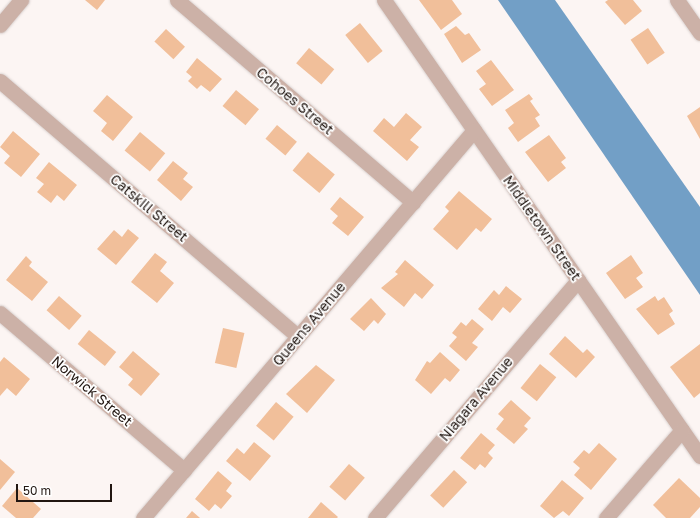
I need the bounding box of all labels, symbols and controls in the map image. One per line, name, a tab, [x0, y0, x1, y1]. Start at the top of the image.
street label: Cohoes Street	[253, 64, 337, 138]
street label: Catskill Street	[107, 171, 191, 245]
street label: Middletown Street	[499, 172, 585, 284]
street label: Queens Avenue	[269, 279, 349, 369]
street label: Norwick Street	[48, 352, 136, 430]
street label: Niagara Avenue	[436, 353, 516, 445]
scale bar	[18, 476, 114, 502]
text: 50 m	[23, 483, 51, 498]

